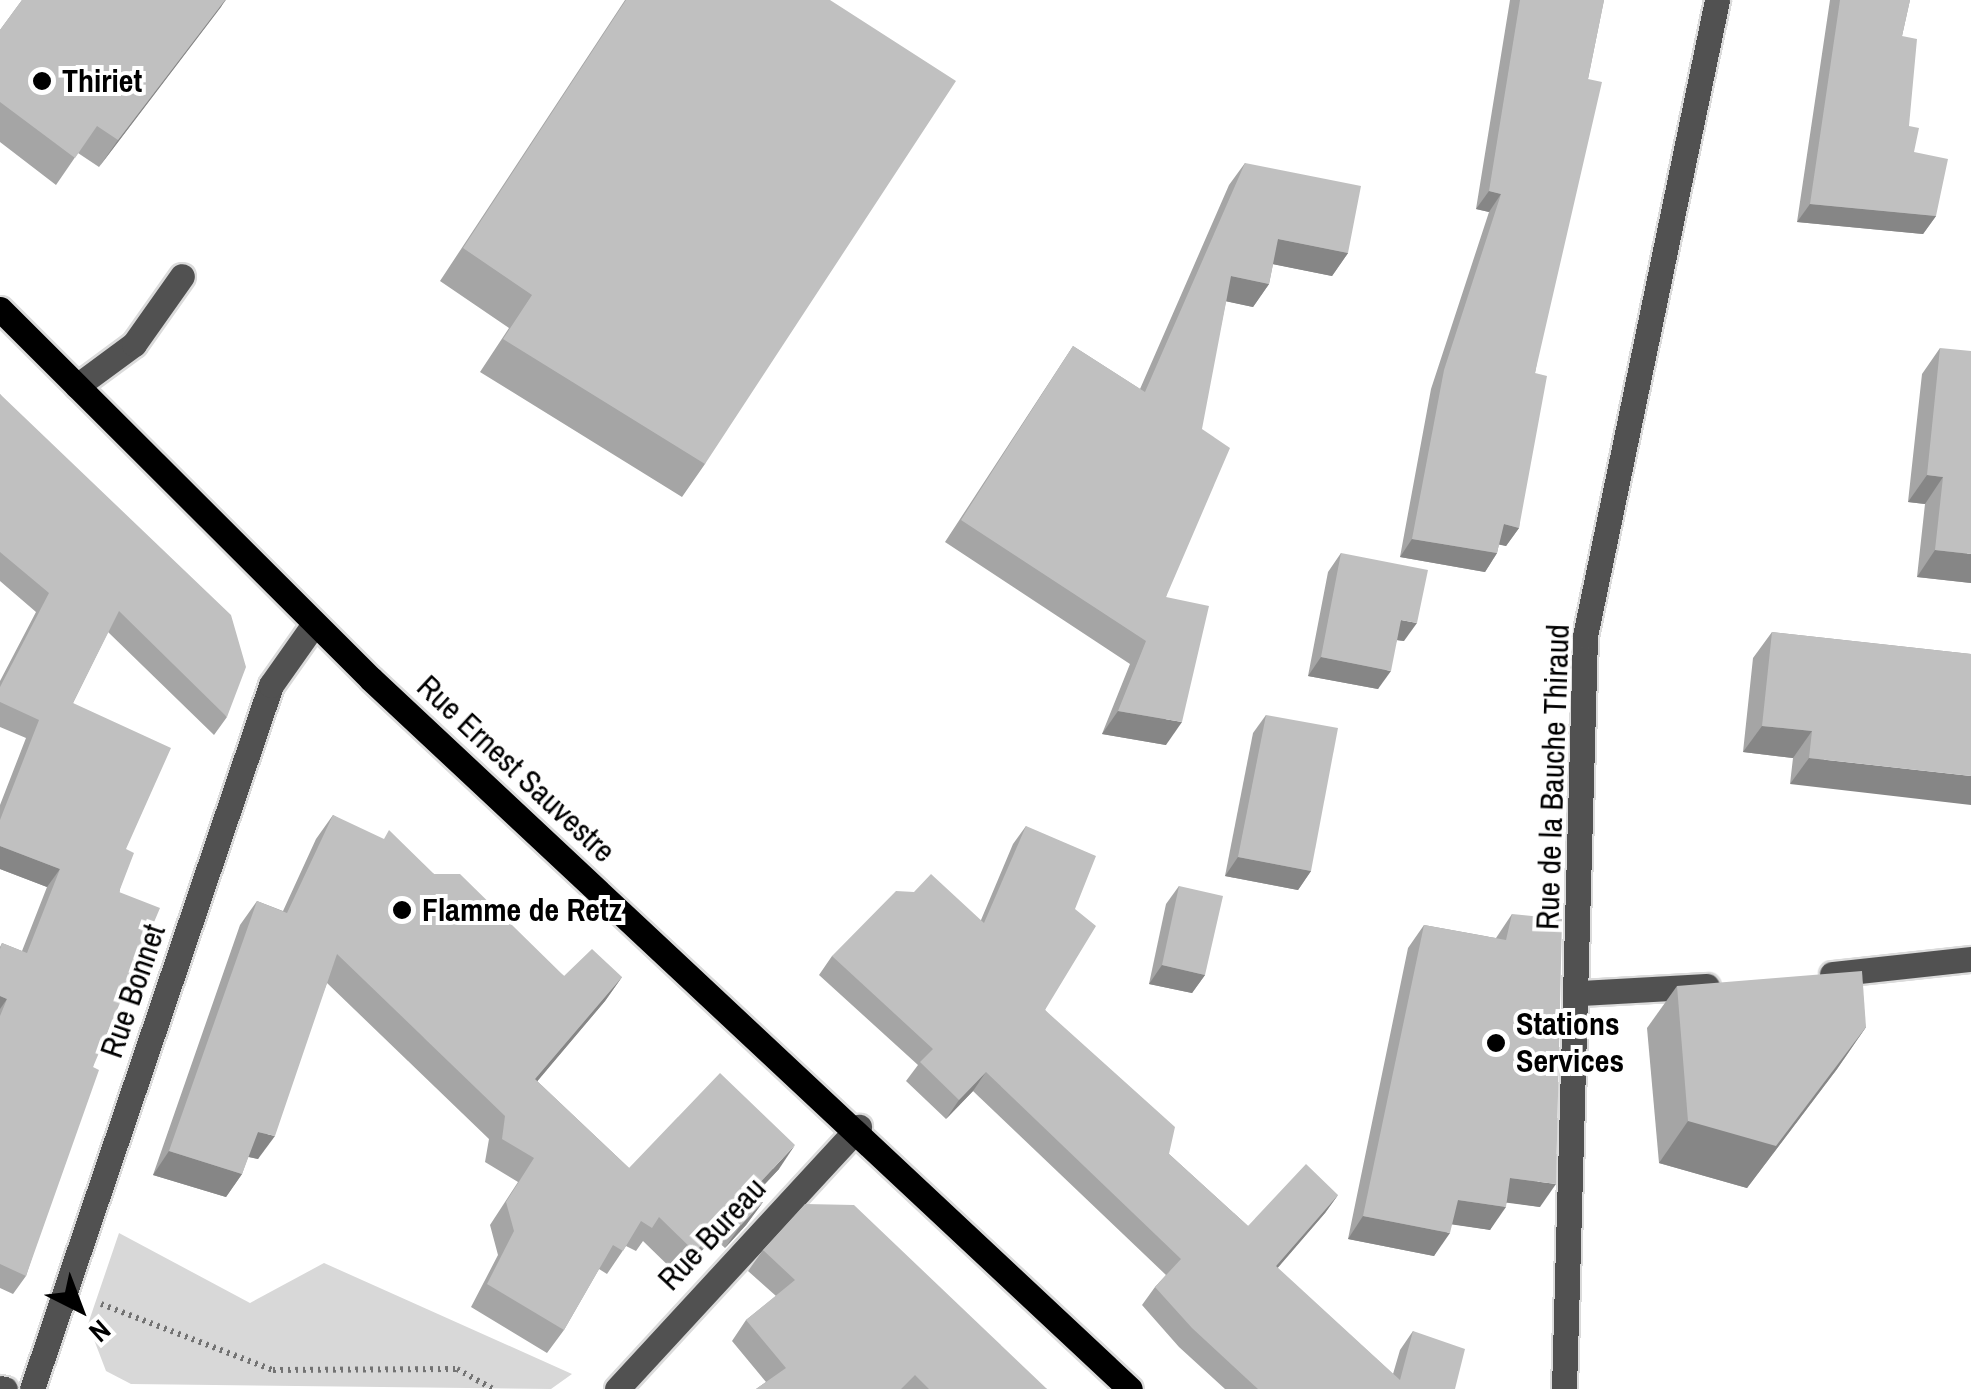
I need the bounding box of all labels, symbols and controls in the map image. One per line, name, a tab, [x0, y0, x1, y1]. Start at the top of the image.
place label: Thiriet	[62, 62, 142, 100]
marker: Thiriet	[31, 70, 53, 92]
street label: Rue de la Bauche Thiraud	[1528, 623, 1578, 931]
street label: Rue Ernest Sauvestre	[409, 667, 623, 871]
place label: Flamme de Retz	[422, 891, 622, 929]
marker: Flamme de Retz	[391, 899, 413, 921]
street label: Rue Bonnet	[92, 919, 174, 1063]
place label: Stations Services	[1516, 1006, 1624, 1081]
marker: Stations Services	[1485, 1032, 1507, 1054]
street label: Rue Bureau	[650, 1170, 774, 1298]
north arrow	[30, 1259, 130, 1359]
text: N	[81, 1312, 119, 1351]

